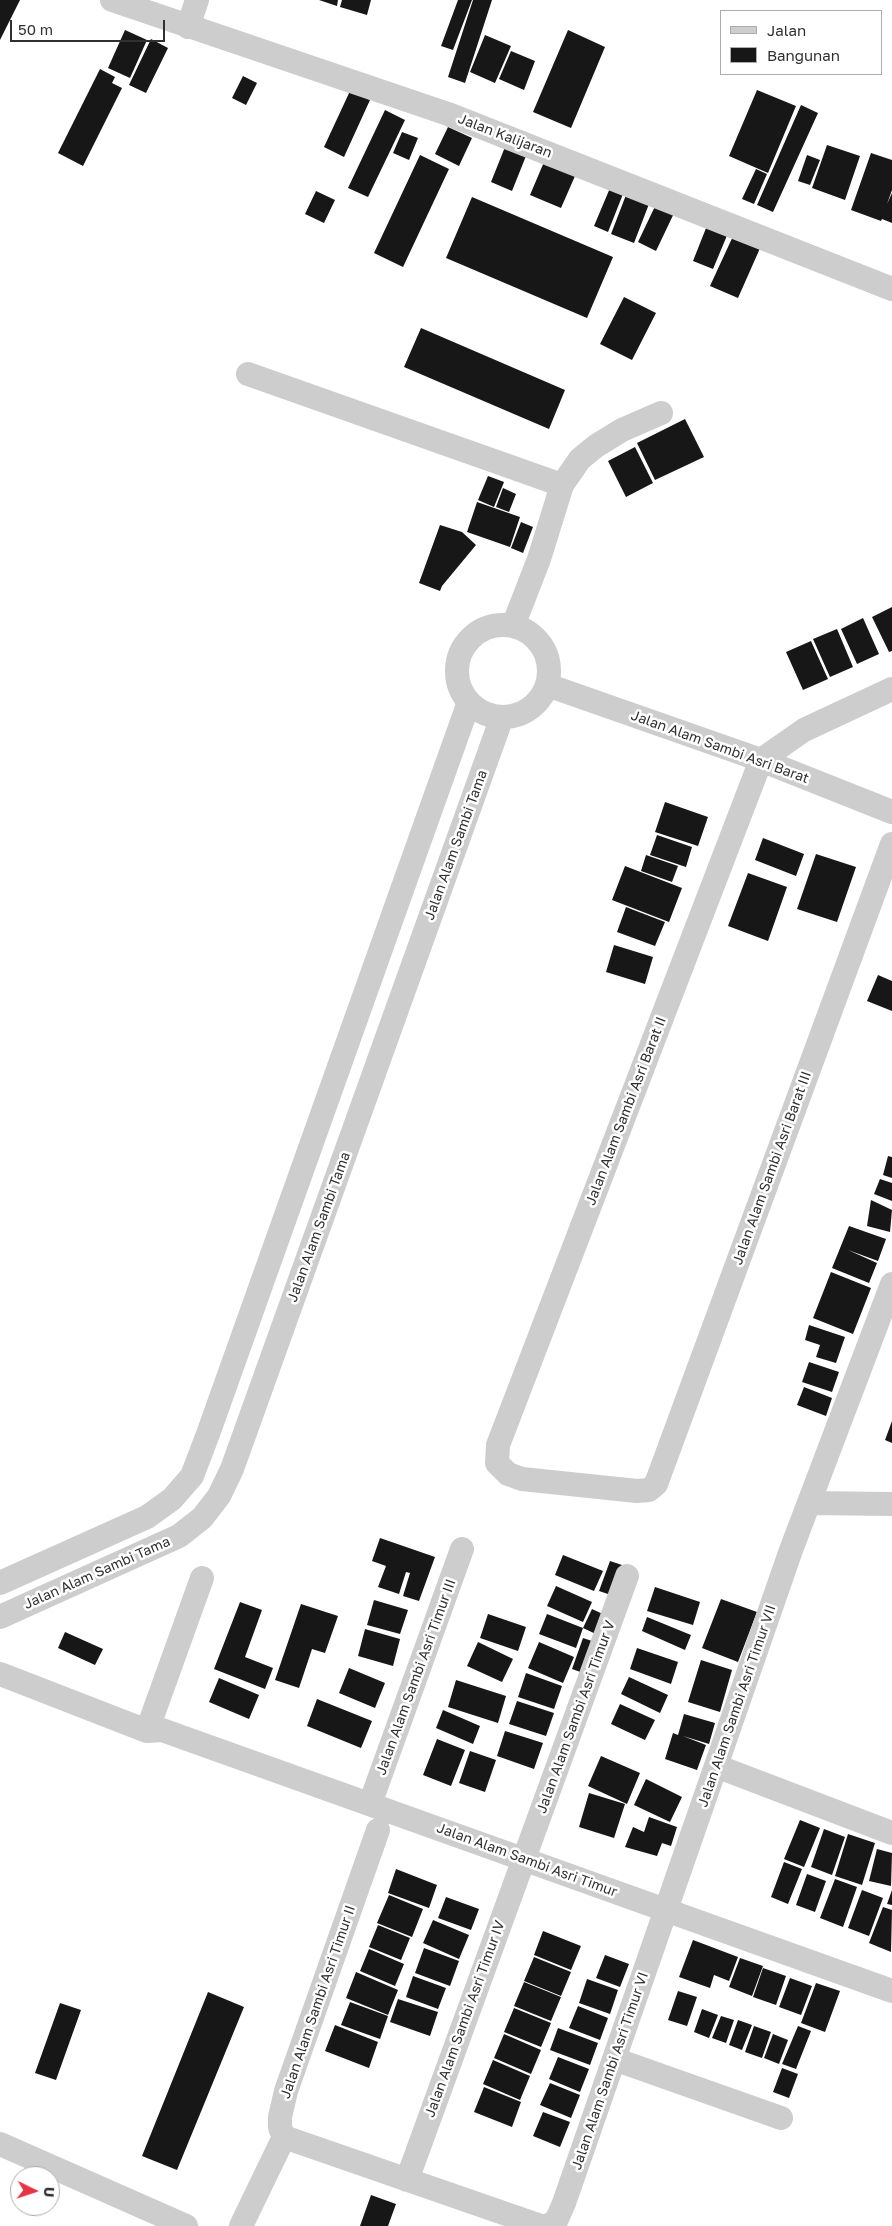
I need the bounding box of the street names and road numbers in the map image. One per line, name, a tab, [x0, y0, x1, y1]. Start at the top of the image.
street label: Jalan Kalijaran	[456, 110, 554, 162]
street label: Jalan Alam Sambi Asri Barat	[629, 707, 811, 787]
street label: Jalan Alam Sambi Tama	[421, 768, 491, 922]
street label: Jalan Alam Sambi Asri Barat II	[582, 1014, 670, 1208]
street label: Jalan Alam Sambi Asri Barat III	[729, 1069, 815, 1267]
street label: Jalan Alam Sambi Tama	[284, 1150, 354, 1304]
street label: Jalan Alam Sambi Tama	[21, 1533, 173, 1613]
street label: Jalan Alam Sambi Asri Timur III	[373, 1577, 459, 1777]
street label: Jalan Alam Sambi Asri Timur VII	[694, 1603, 780, 1809]
street label: Jalan Alam Sambi Asri Timur V	[533, 1618, 619, 1816]
street label: Jalan Alam Sambi Asri Timur	[434, 1819, 620, 1901]
street label: Jalan Alam Sambi Asri Timur II	[277, 1903, 359, 2101]
street label: Jalan Alam Sambi Asri Timur IV	[422, 1918, 508, 2120]
street label: Jalan Alam Sambi Asri Timur VI	[568, 1970, 652, 2172]

